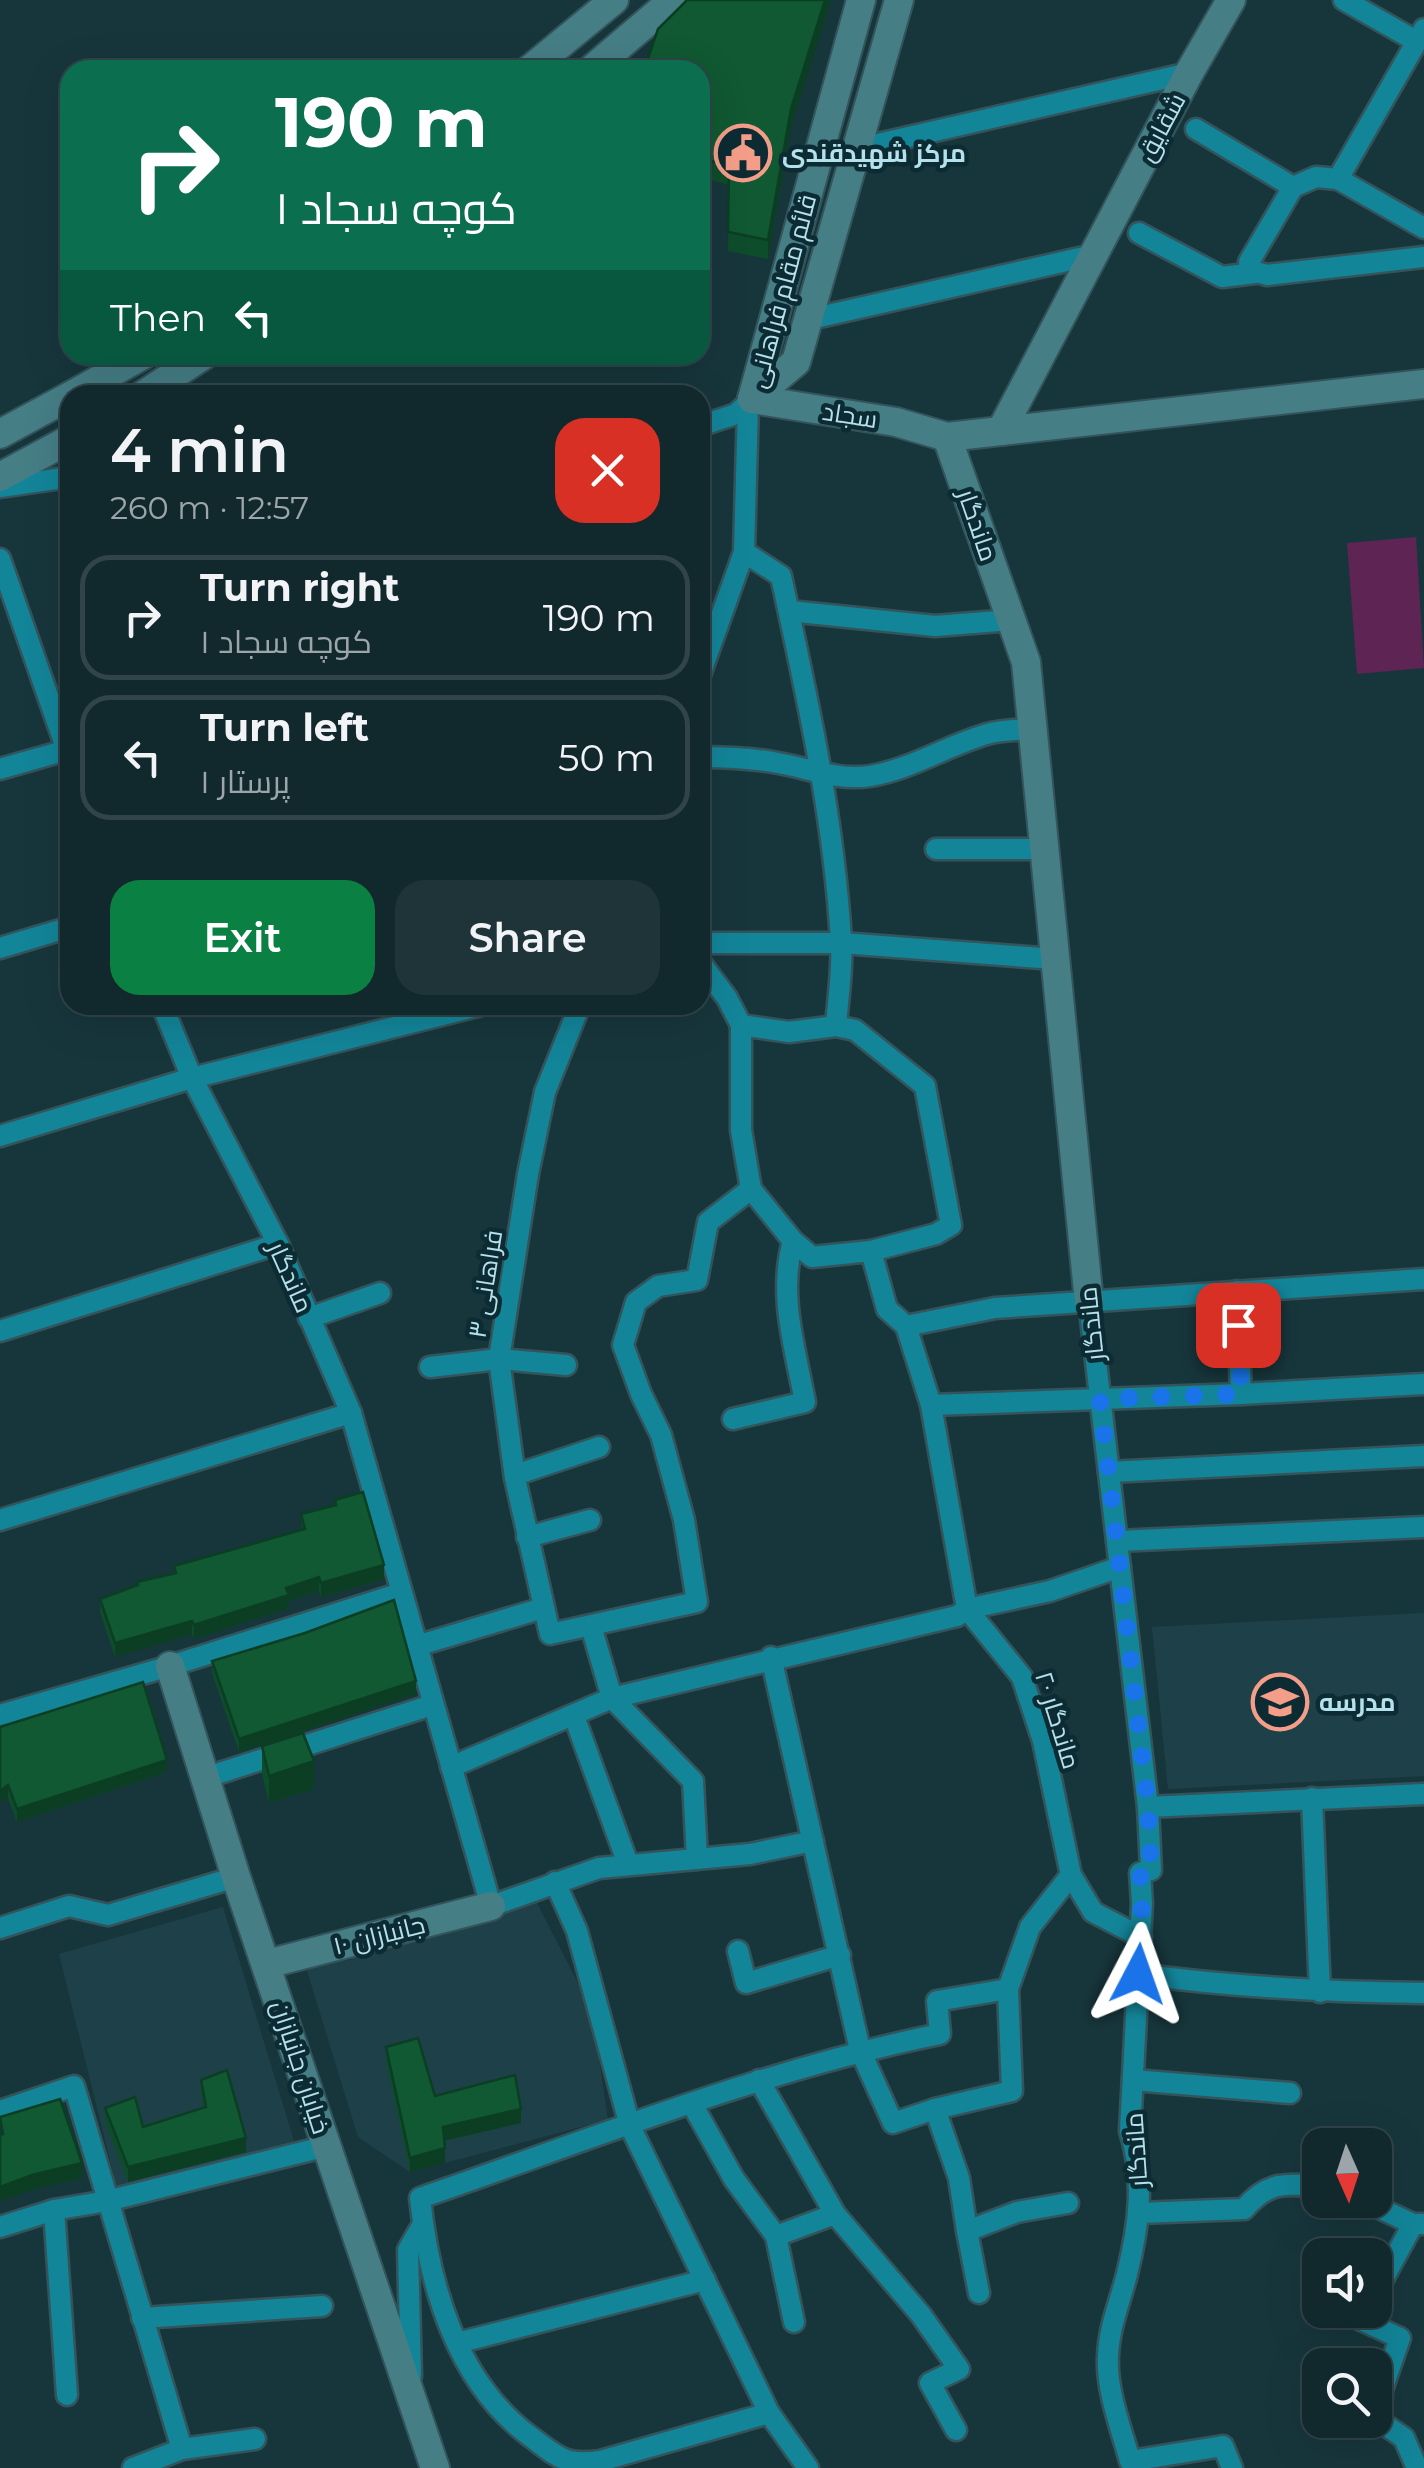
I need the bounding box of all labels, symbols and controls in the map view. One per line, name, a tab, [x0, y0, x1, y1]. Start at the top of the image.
text: 190 m	[275, 79, 488, 165]
street label: شقایق	[1131, 88, 1192, 167]
icon: right	[110, 100, 240, 230]
public building icon: مرکز شهیدقندی	[713, 123, 773, 183]
place label: مرکز شهیدقندی	[782, 138, 966, 169]
text: کوچه سجاد ۱	[275, 180, 517, 235]
street label: قائم مقام فراهانی	[742, 191, 825, 392]
icon: left	[226, 290, 281, 345]
text: Then	[110, 294, 206, 341]
street label: سجاد	[820, 396, 880, 434]
text: 4 min	[110, 414, 289, 487]
button: close	[555, 418, 660, 523]
street label: ماندگار	[951, 483, 1004, 565]
text: 260 m · 12:57	[110, 488, 309, 527]
text: Turn right	[200, 564, 399, 611]
icon: right	[115, 590, 170, 645]
text: 190 m	[543, 594, 655, 641]
text: کوچه سجاد ۱	[200, 622, 372, 661]
text: Turn left	[200, 704, 369, 751]
icon: left	[115, 730, 170, 785]
text: 50 m	[558, 734, 655, 781]
text: پرستار ۱	[200, 762, 290, 801]
button: Exit	[110, 880, 375, 995]
button: Share	[395, 880, 660, 995]
street label: فراهانی ۳	[462, 1228, 508, 1340]
street label: ماندگار	[261, 1235, 320, 1317]
pin	[1196, 1283, 1281, 1368]
street label: ماندگار	[1072, 1285, 1110, 1365]
icon: arrive	[1211, 1298, 1266, 1353]
street label: ماندگار ۲۰	[1029, 1668, 1087, 1772]
school or university icon: مدرسه	[1250, 1672, 1310, 1732]
place label: مدرسه	[1319, 1687, 1396, 1717]
street label: جانبازان ۱۰	[330, 1909, 428, 1961]
position arrow	[1086, 1922, 1190, 2026]
street label: خیابان جانبازان	[265, 1997, 337, 2137]
street label: ماندگار	[1118, 2112, 1154, 2190]
north arrow	[1302, 2128, 1392, 2218]
map controls	[1302, 2128, 1392, 2438]
button: sound	[1302, 2238, 1392, 2328]
button: search	[1302, 2348, 1392, 2438]

